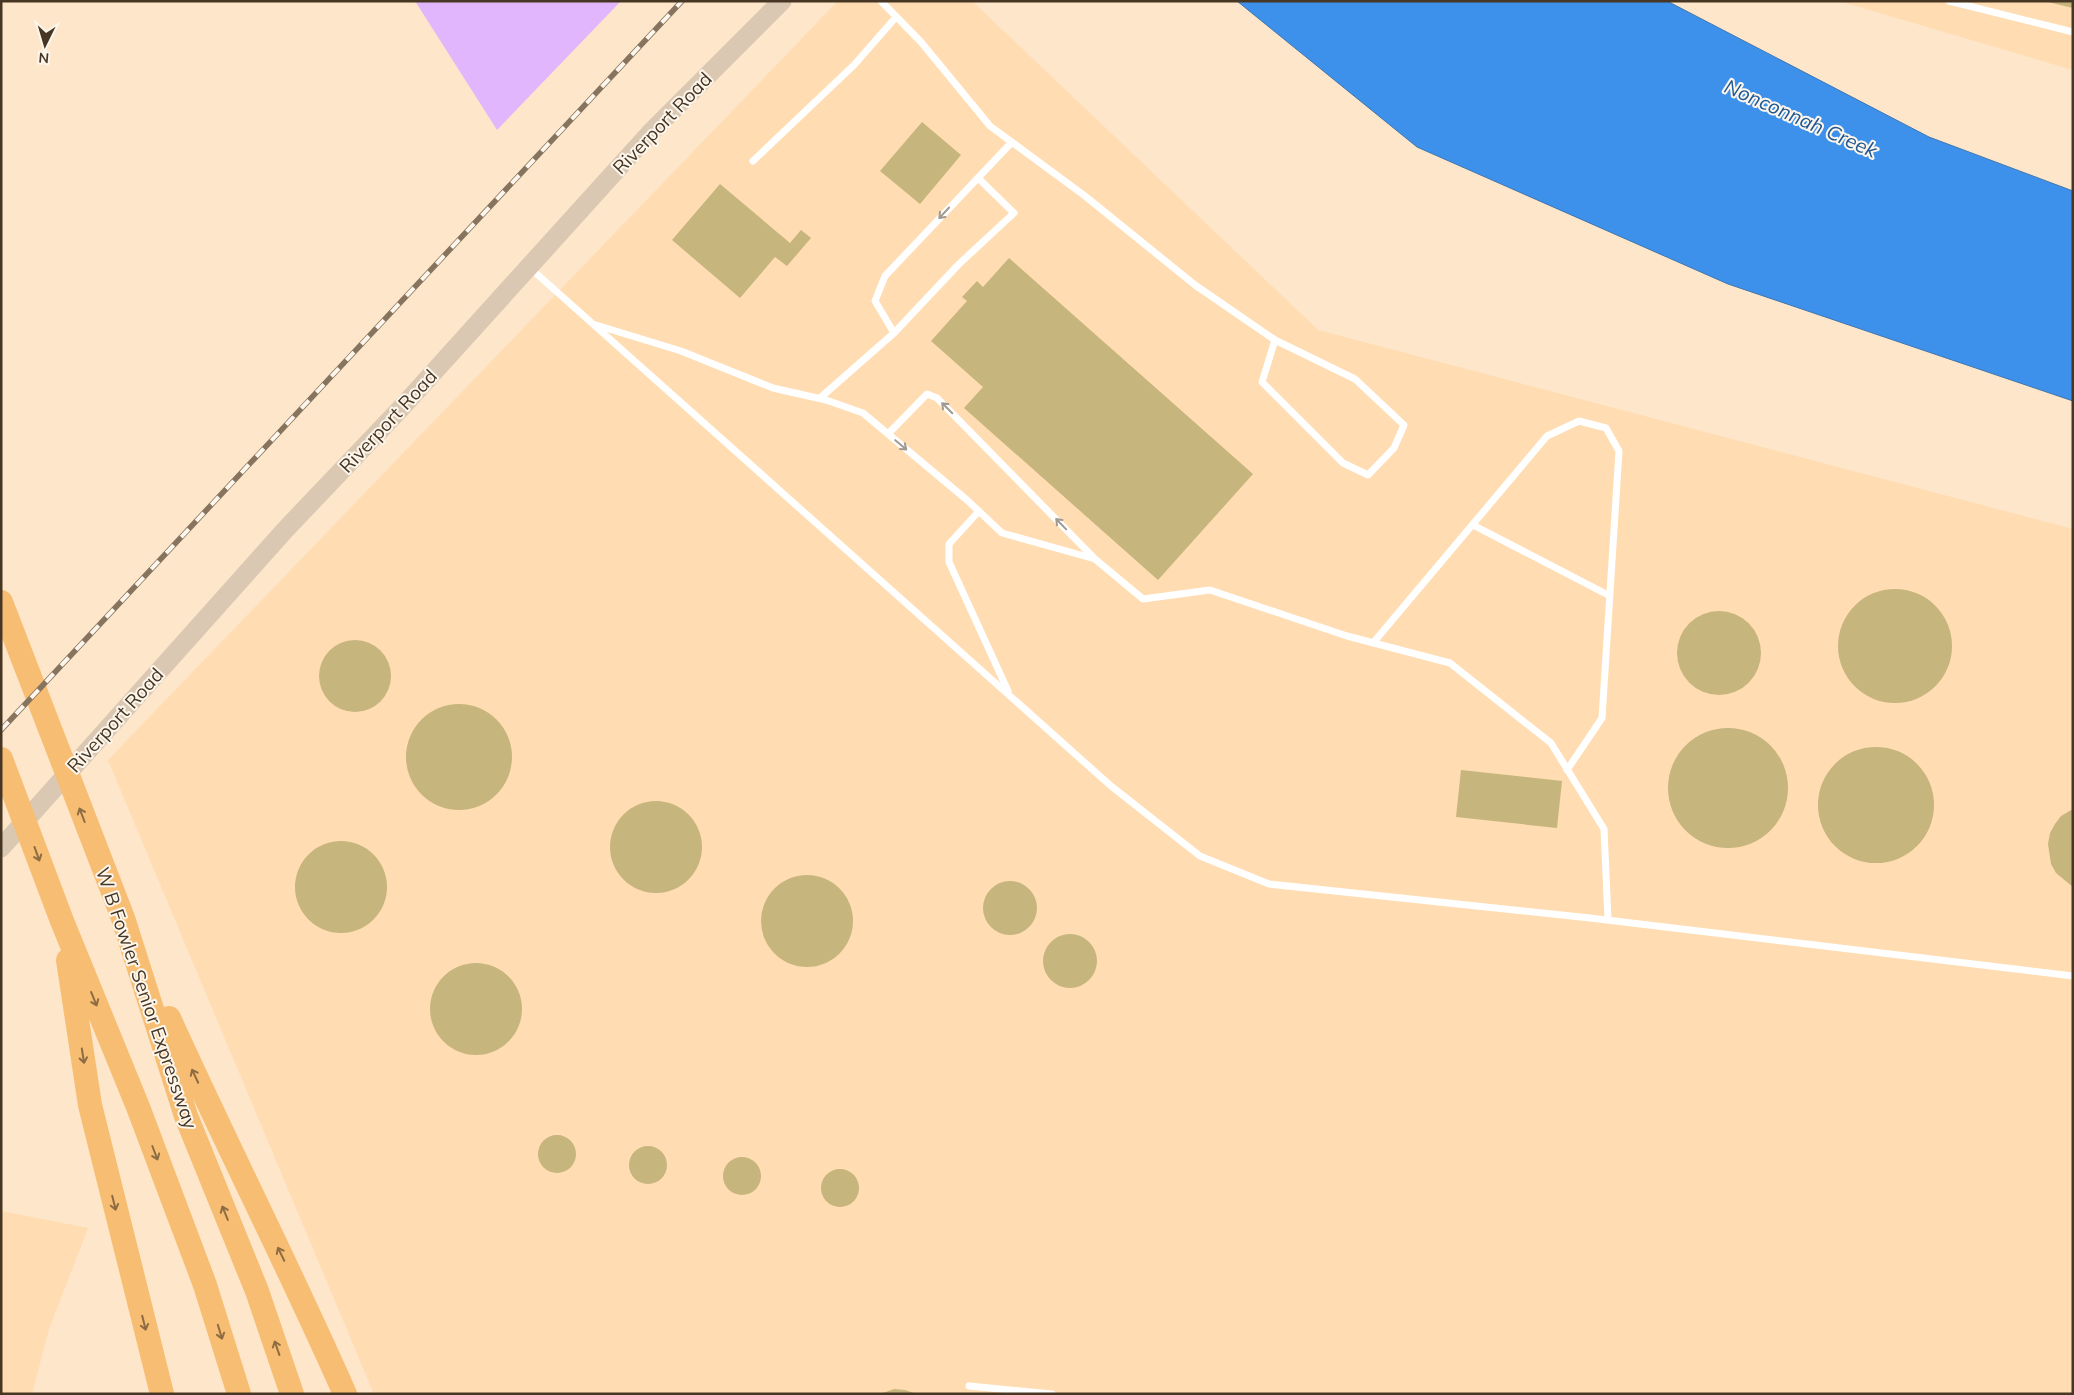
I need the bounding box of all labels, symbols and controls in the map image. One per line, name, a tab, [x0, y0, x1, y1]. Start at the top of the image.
north arrow	[20, 20, 70, 70]
text: N	[38, 49, 50, 67]
street label: Riverport Road	[607, 67, 717, 179]
water label: Nonconnah Creek	[1721, 73, 1882, 163]
one-way arrow	[938, 207, 950, 220]
street label: Riverport Road	[334, 364, 442, 478]
one-way arrow	[941, 402, 953, 414]
one-way arrow	[894, 439, 907, 450]
one-way arrow	[1055, 518, 1067, 530]
street label: Riverport Road	[62, 663, 168, 777]
one-way arrow	[77, 808, 87, 823]
one-way arrow	[33, 846, 42, 861]
street label: W B Fowler Senior Expressway	[91, 864, 203, 1132]
one-way arrow	[89, 991, 99, 1006]
one-way arrow	[78, 1048, 88, 1064]
one-way arrow	[190, 1069, 199, 1084]
one-way arrow	[151, 1145, 161, 1160]
one-way arrow	[110, 1195, 119, 1211]
one-way arrow	[220, 1206, 230, 1221]
one-way arrow	[276, 1247, 286, 1262]
one-way arrow	[140, 1315, 149, 1331]
one-way arrow	[215, 1323, 225, 1339]
one-way arrow	[271, 1340, 281, 1356]

